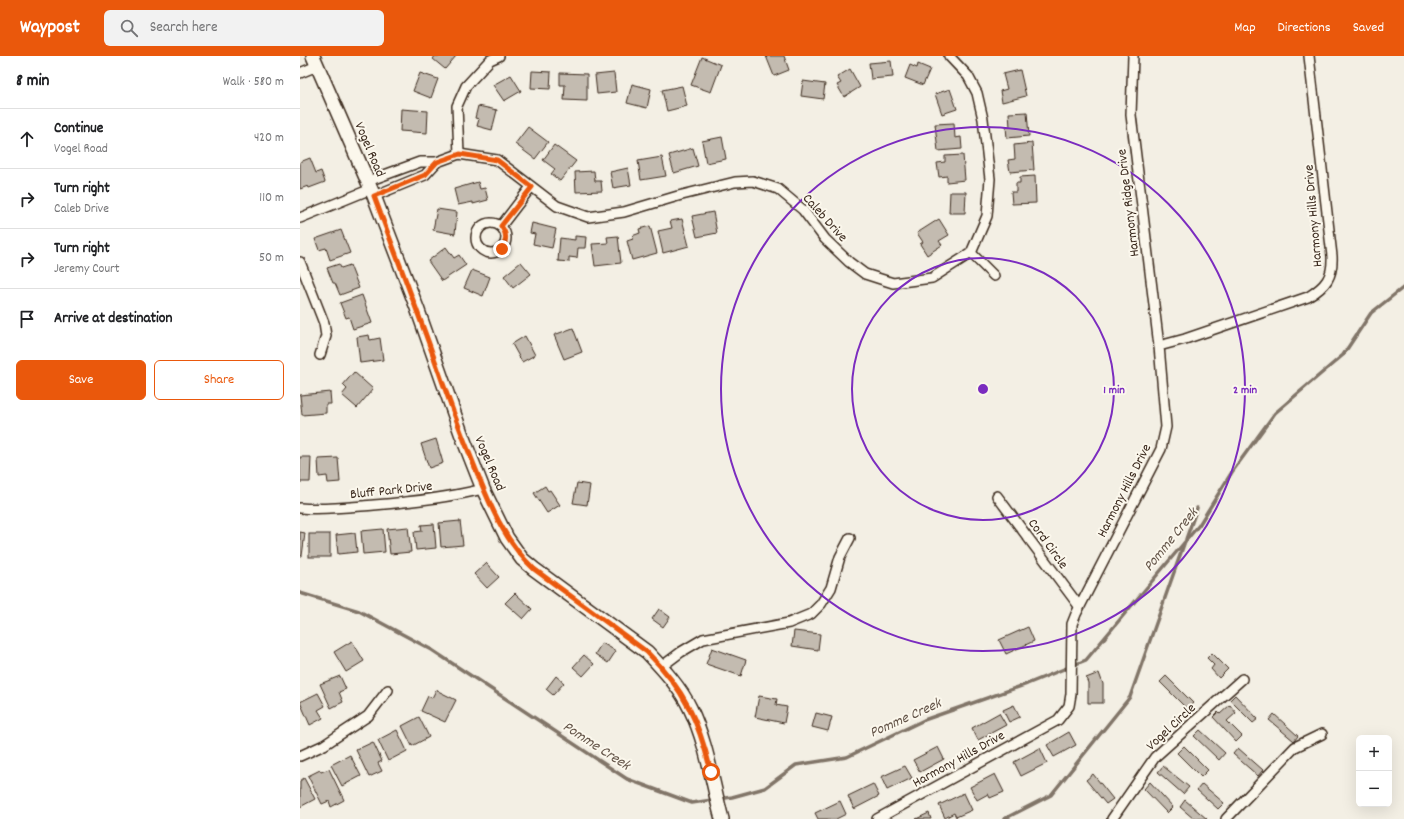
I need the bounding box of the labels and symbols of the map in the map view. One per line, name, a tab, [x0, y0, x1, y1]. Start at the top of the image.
street label: Vogel Road	[349, 119, 390, 180]
street label: Harmony Ridge Drive	[1112, 148, 1146, 258]
street label: Harmony Hills Drive	[1300, 164, 1328, 268]
street label: Caleb Drive	[797, 190, 852, 247]
route end	[493, 240, 511, 258]
centre of rings	[976, 382, 990, 396]
text: 1 min	[1103, 382, 1125, 399]
text: 2 min	[1233, 382, 1257, 399]
street label: Vogel Road	[469, 433, 510, 494]
street label: Harmony Hills Drive	[1093, 441, 1157, 541]
street label: Bluff Park Drive	[349, 477, 433, 505]
water label: Pomme Creek	[1139, 502, 1205, 577]
street label: Cord Circle	[1022, 515, 1072, 573]
water label: Pomme Creek	[866, 692, 947, 744]
street label: Vogel Circle	[1142, 699, 1201, 756]
water label: Pomme Creek	[558, 717, 636, 778]
street label: Harmony Hills Drive	[909, 726, 1009, 793]
route start	[702, 763, 720, 781]

